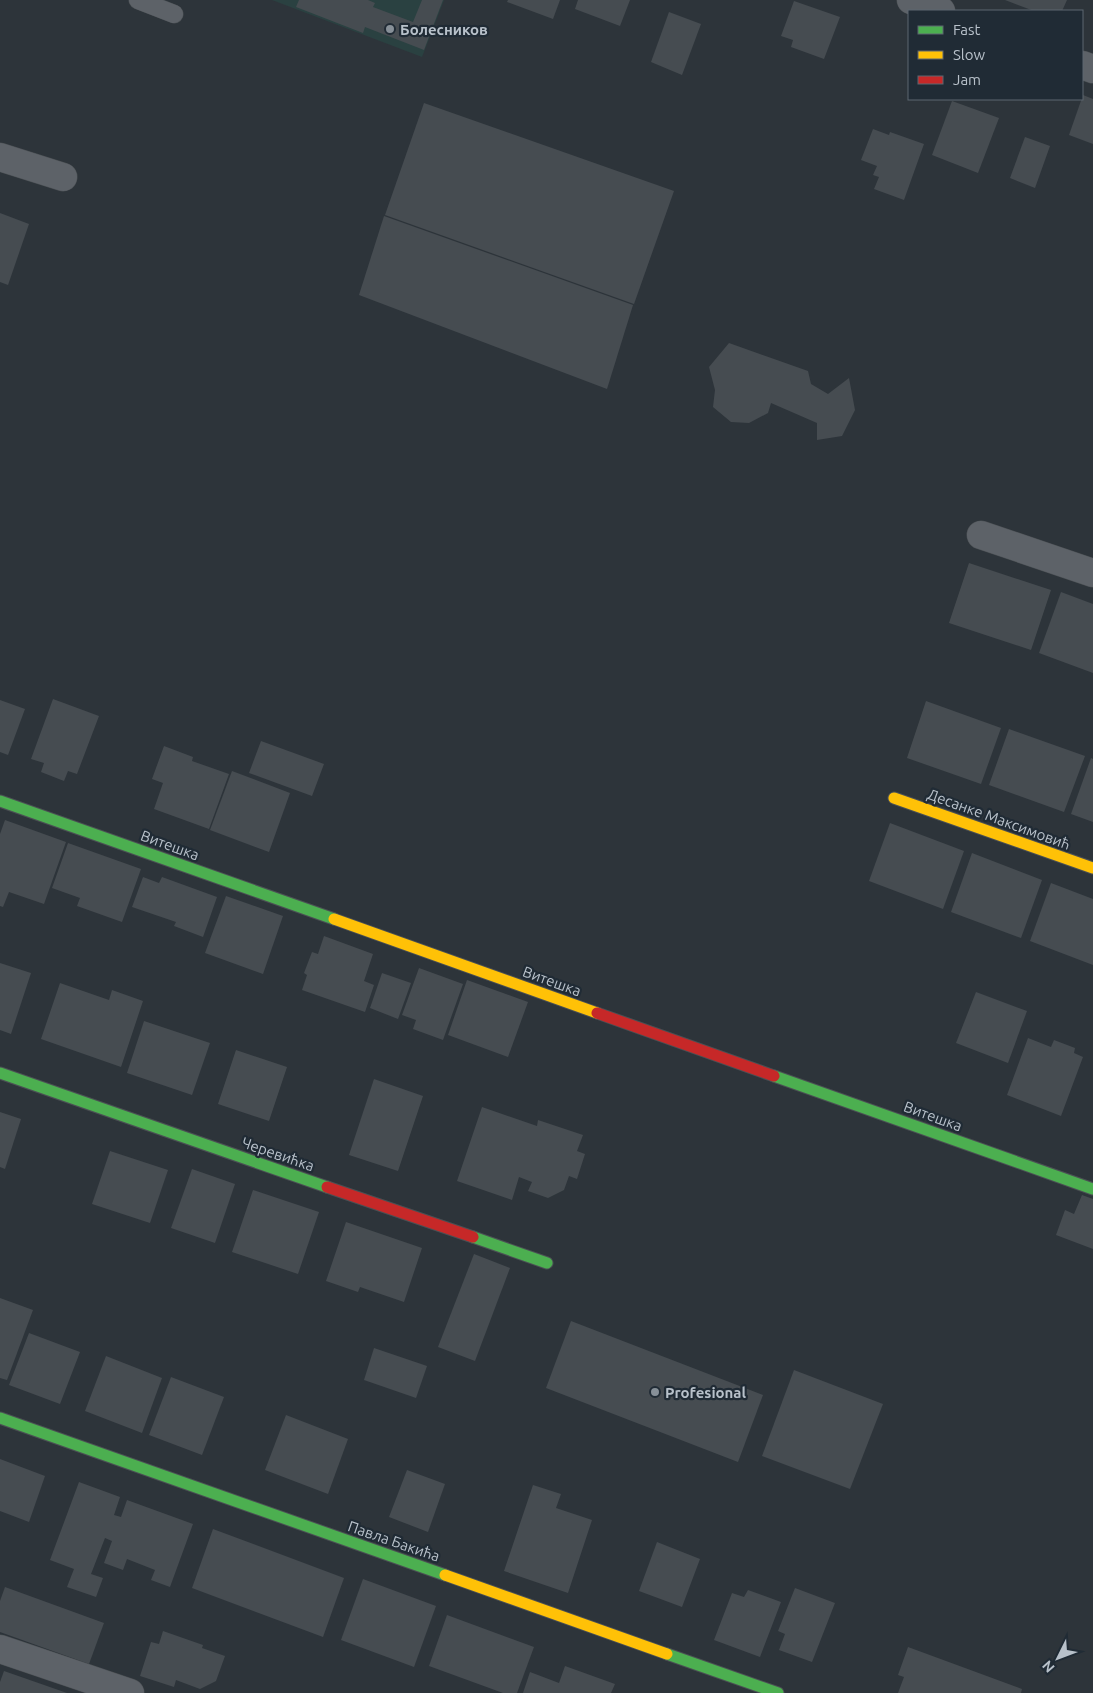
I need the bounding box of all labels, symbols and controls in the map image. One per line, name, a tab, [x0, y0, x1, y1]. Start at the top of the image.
legend	[908, 10, 1083, 100]
place label: Болесников	[400, 21, 488, 38]
text: Fast	[953, 21, 981, 38]
marker: Болесников	[384, 23, 396, 35]
text: Slow	[953, 46, 986, 63]
text: Jam	[953, 71, 981, 88]
street label: Десанке Максимовић	[925, 785, 1073, 853]
street label: Витешка	[138, 827, 202, 863]
street label: Витешка	[520, 963, 584, 999]
street label: Витешка	[901, 1098, 965, 1134]
street label: Черевићка	[239, 1134, 317, 1174]
place label: Profesional	[665, 1384, 747, 1401]
marker: Profesional	[649, 1386, 661, 1398]
street label: Павла Бакића	[346, 1517, 442, 1565]
north arrow	[1033, 1633, 1083, 1683]
text: N	[1039, 1657, 1058, 1676]

